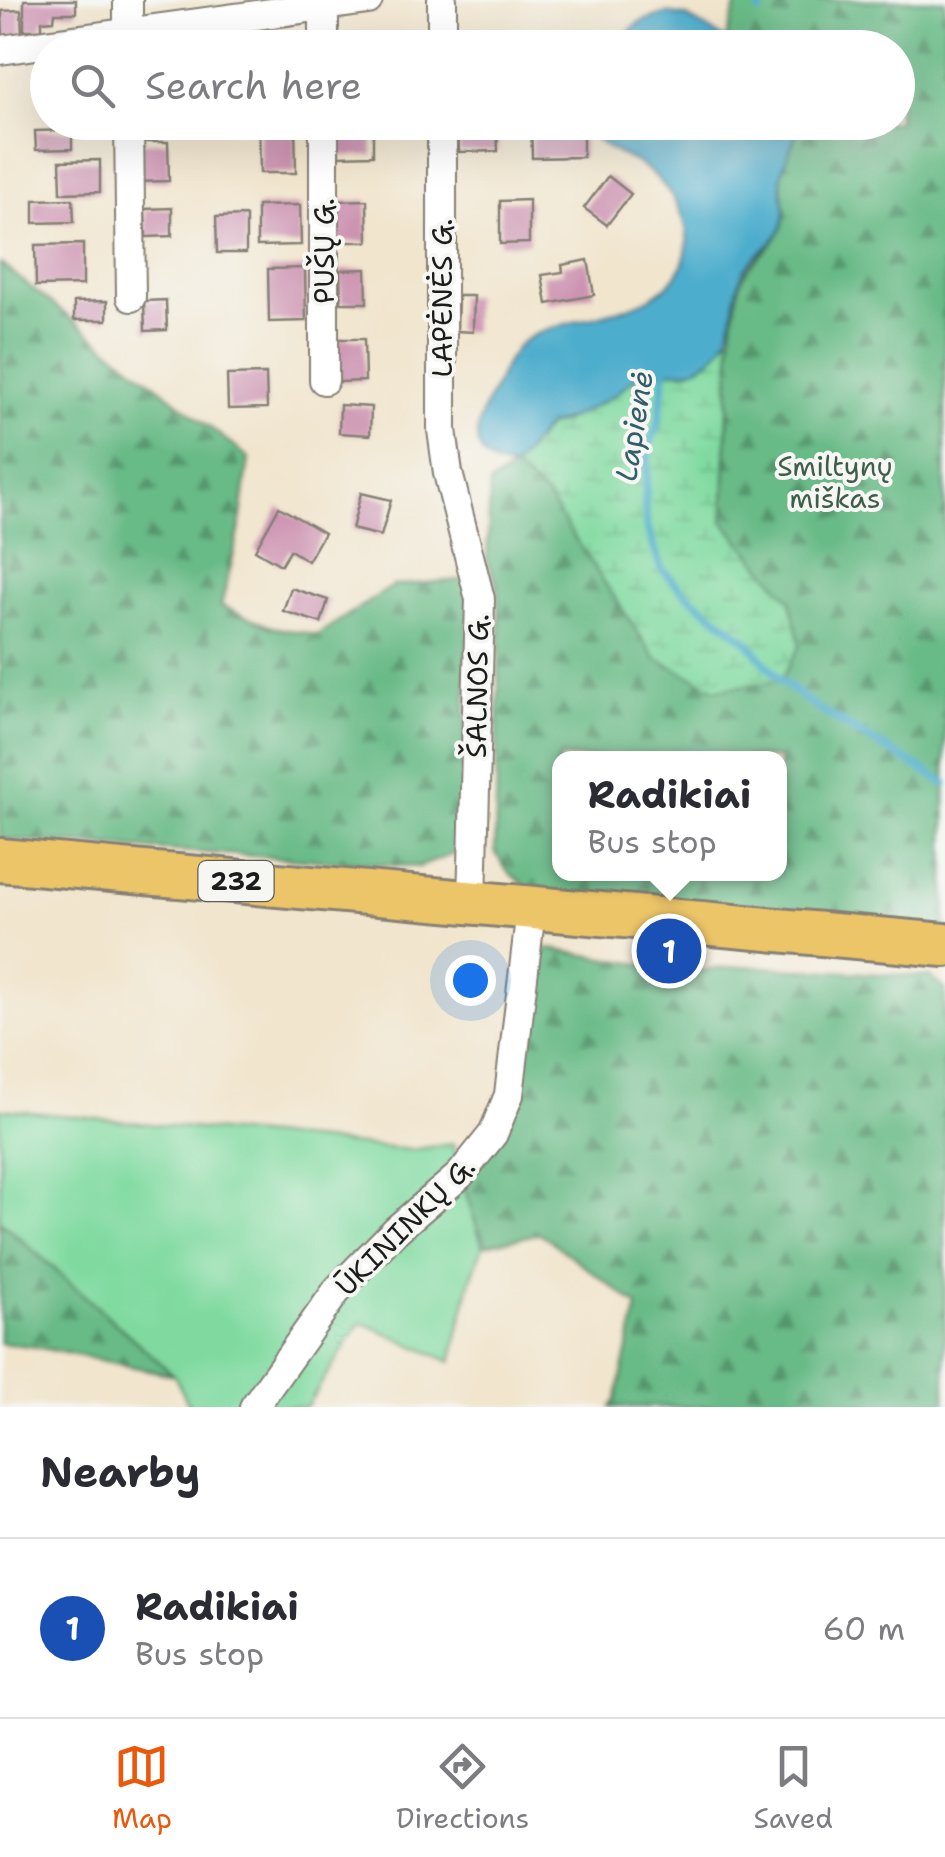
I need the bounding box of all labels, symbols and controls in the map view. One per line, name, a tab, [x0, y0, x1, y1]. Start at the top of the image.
search box	[30, 30, 915, 140]
icon: search	[65, 58, 120, 113]
text: Search here	[145, 60, 362, 111]
street label: PUŠŲ G.	[305, 198, 343, 304]
street label: LAPĖNĖS G.	[423, 219, 461, 377]
water label: Lapienė	[605, 368, 663, 484]
park label: Smiltynų miškas	[777, 447, 893, 517]
street label: ŠALNOS G.	[457, 614, 497, 758]
popup	[552, 751, 787, 881]
text: Radikiai	[588, 769, 751, 820]
text: Bus stop	[588, 820, 717, 863]
road number: 232	[198, 861, 274, 901]
pin: 1	[636, 914, 702, 988]
your location	[445, 955, 496, 1006]
street label: ŪKININKŲ G.	[327, 1148, 483, 1304]
text: Nearby	[40, 1444, 200, 1500]
text: Radikiai	[135, 1581, 299, 1632]
text: 1	[65, 1607, 80, 1650]
text: 60 m	[823, 1607, 905, 1650]
text: Bus stop	[135, 1632, 264, 1675]
tab: Map	[112, 1739, 172, 1837]
tab: Directions	[396, 1739, 529, 1837]
tab: Saved	[753, 1739, 833, 1837]

